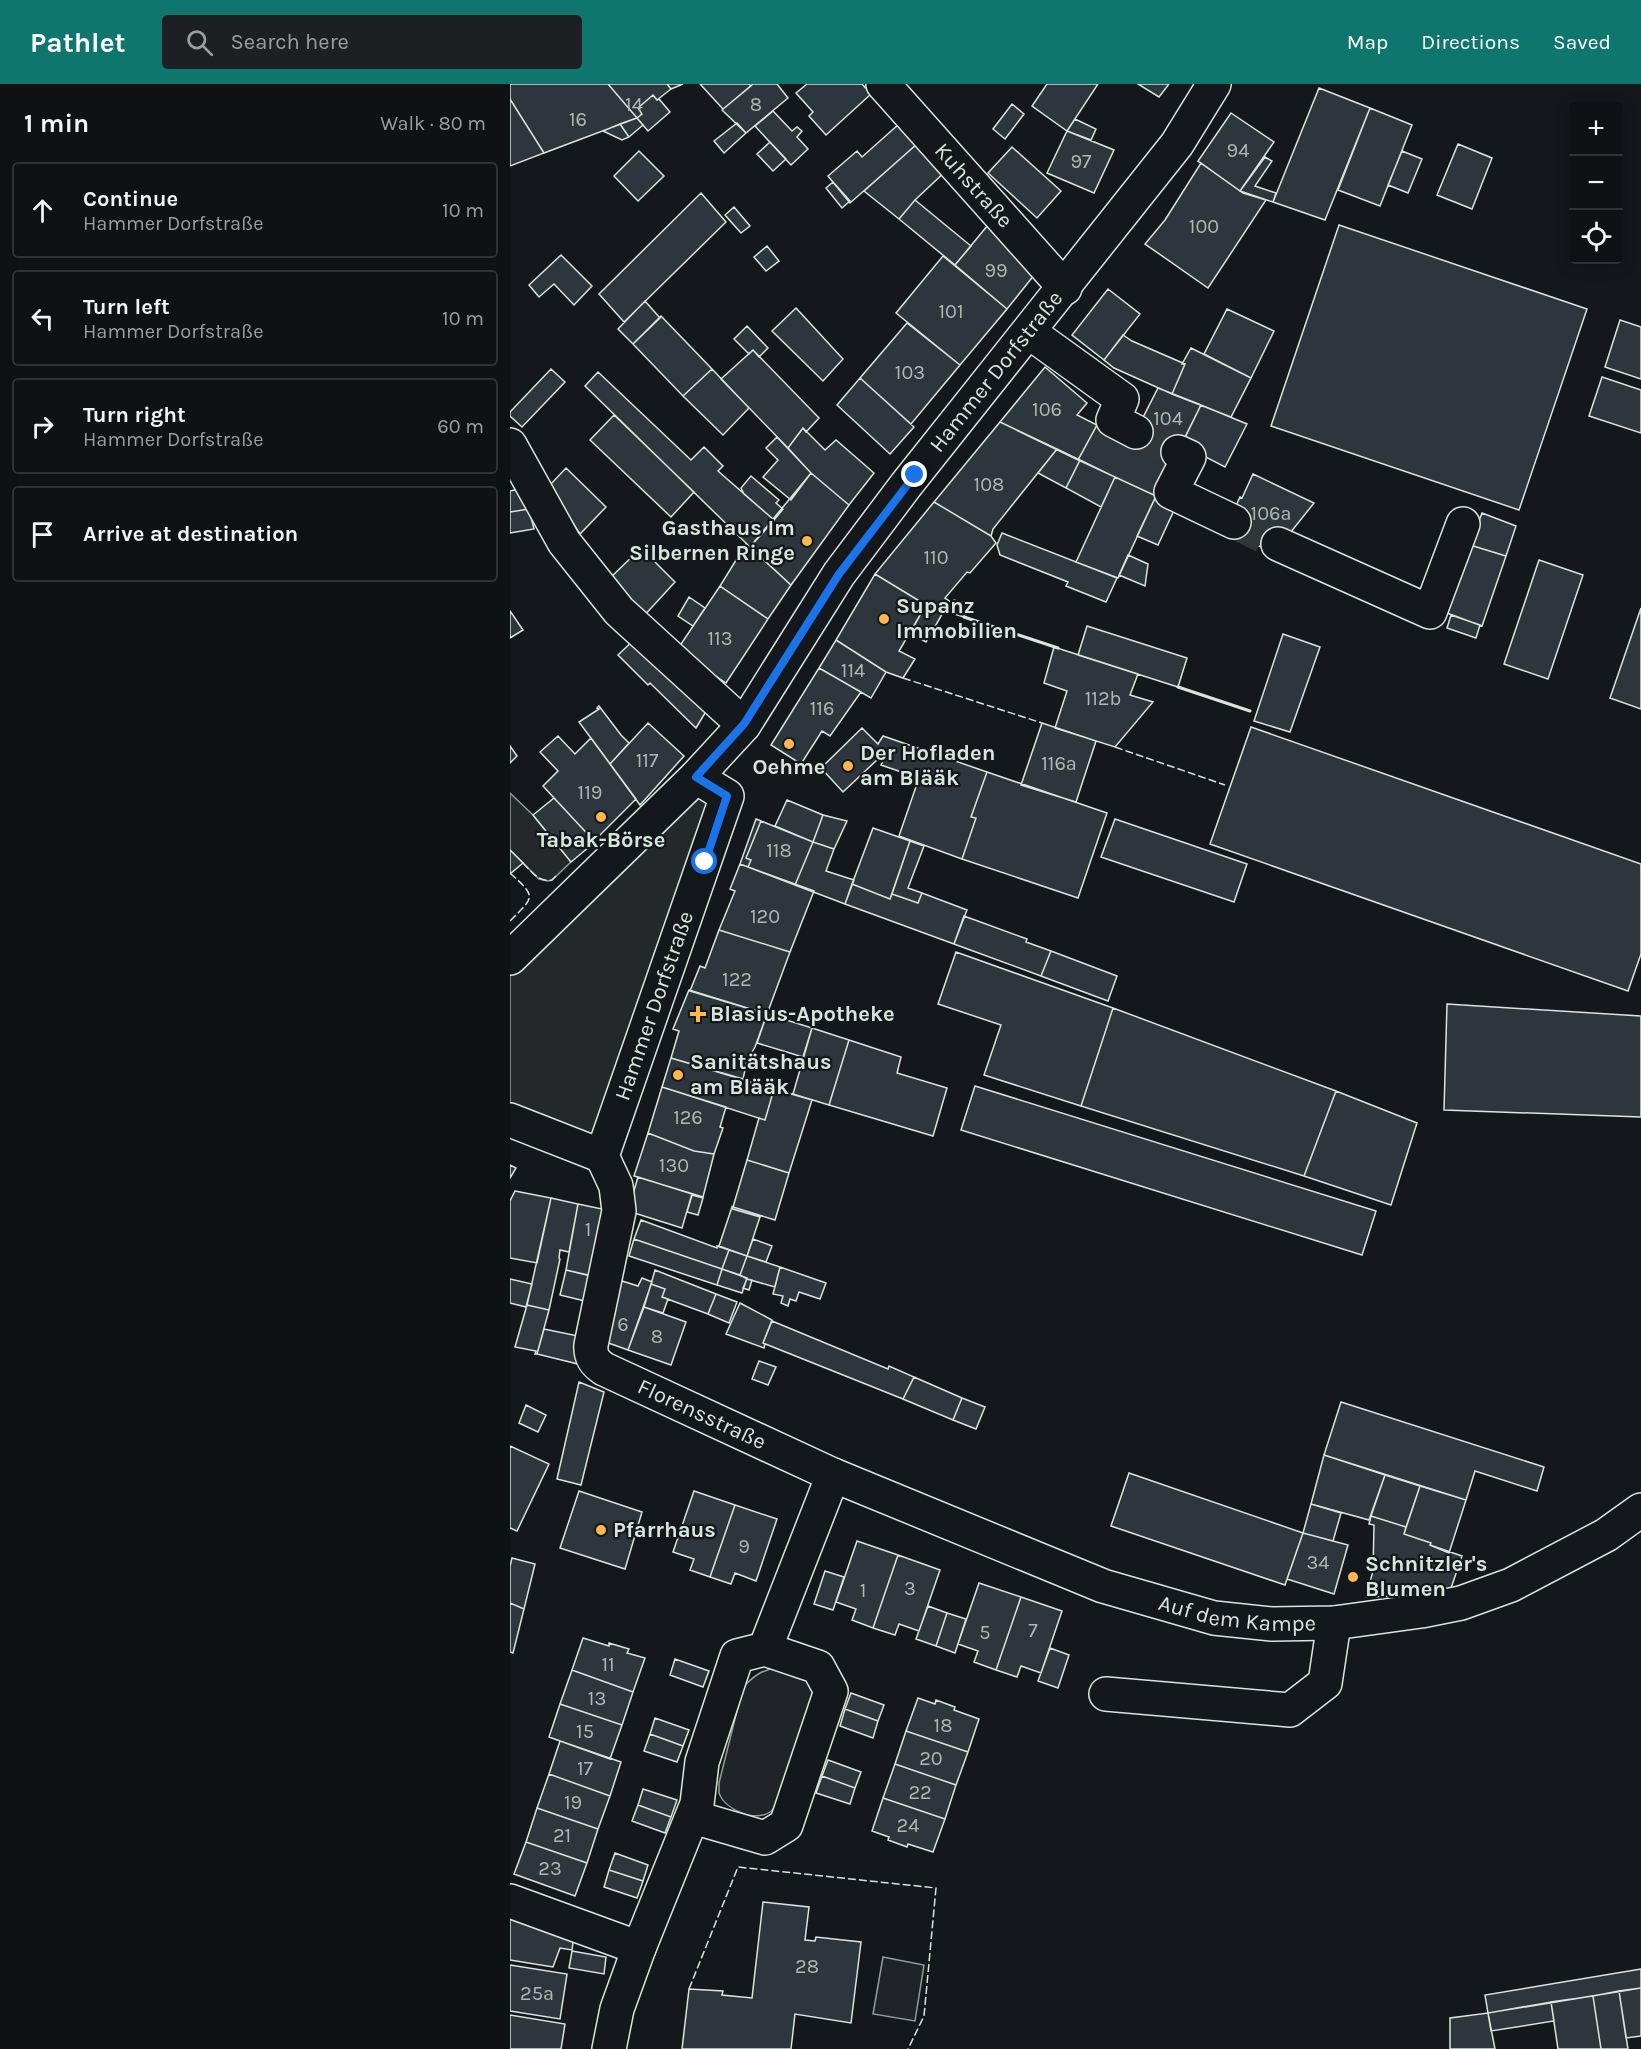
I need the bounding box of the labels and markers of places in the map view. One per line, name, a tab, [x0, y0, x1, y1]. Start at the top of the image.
place label: Gasthaus Im Silbernen Ringe	[629, 515, 795, 566]
marker: Gasthaus Im Silbernen Ringe	[800, 534, 814, 548]
place label: Supanz Immobilien	[896, 593, 1017, 644]
marker: Supanz Immobilien	[877, 612, 891, 626]
marker: Oehme	[782, 737, 796, 751]
place label: Der Hofladen am Blääk	[860, 740, 995, 791]
place label: Oehme	[753, 754, 825, 780]
marker: Der Hofladen am Blääk	[841, 759, 855, 773]
marker: Tabak-Börse	[594, 810, 608, 824]
place label: Tabak-Börse	[537, 827, 665, 853]
place label: Blasius-Apotheke	[710, 1001, 895, 1027]
marker: Blasius-Apotheke	[691, 1007, 705, 1021]
place label: Sanitätshaus am Blääk	[690, 1049, 832, 1100]
marker: Sanitätshaus am Blääk	[671, 1068, 685, 1082]
place label: Pfarrhaus	[613, 1517, 716, 1543]
marker: Pfarrhaus	[594, 1523, 608, 1537]
place label: Schnitzler's Blumen	[1365, 1551, 1487, 1602]
marker: Schnitzler's Blumen	[1346, 1570, 1360, 1584]

